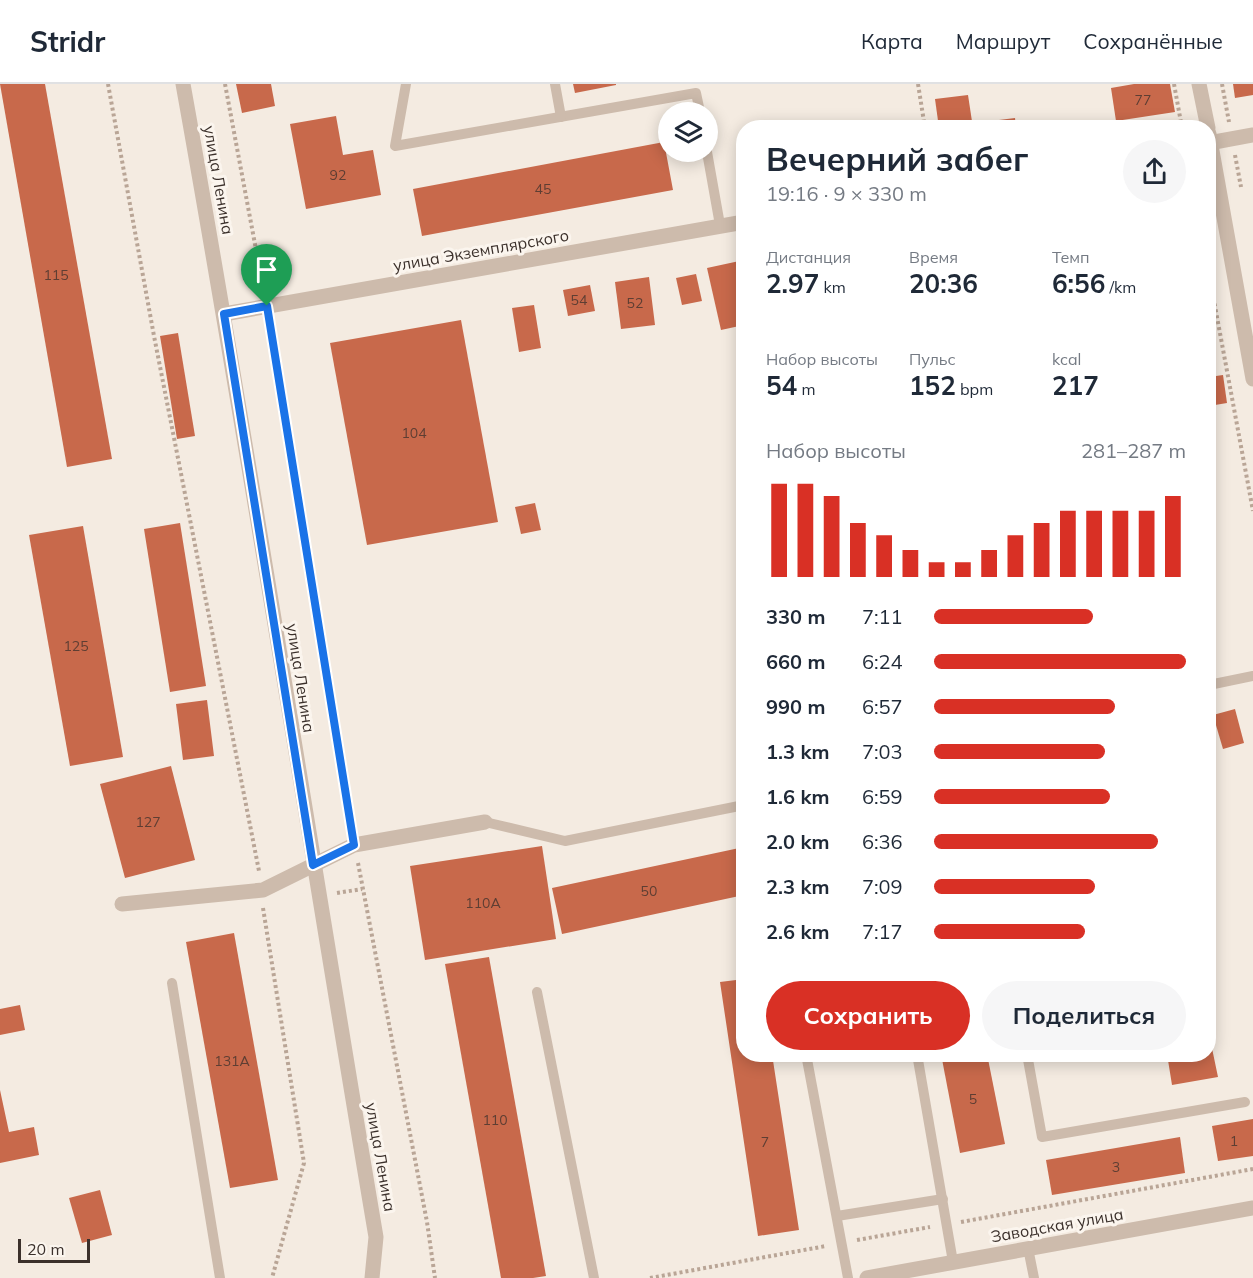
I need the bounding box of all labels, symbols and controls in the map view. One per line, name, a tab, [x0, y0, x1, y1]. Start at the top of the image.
text: Stridr	[30, 24, 105, 59]
text: Карта	[861, 28, 923, 54]
text: Маршрут	[956, 28, 1050, 54]
text: Сохранённые	[1083, 28, 1223, 54]
house number: 77	[1135, 91, 1151, 109]
map controls	[658, 102, 718, 162]
button: layers	[658, 102, 718, 162]
street label: улица Ленина	[200, 124, 238, 236]
text: Вечерний забег	[766, 138, 1028, 179]
button: share	[1123, 140, 1186, 203]
house number: 92	[330, 166, 346, 184]
house number: 45	[535, 180, 551, 198]
text: 19:16 · 9 × 330 m	[766, 181, 927, 206]
street label: улица Экземплярского	[392, 225, 570, 275]
pin	[241, 244, 292, 306]
text: Дистанция	[766, 247, 851, 267]
text: Время	[909, 247, 958, 267]
text: Темп	[1052, 247, 1090, 267]
icon: arrive	[250, 253, 283, 286]
house number: 115	[43, 266, 69, 284]
text: 2.97	[766, 267, 819, 300]
text: 20:36	[909, 267, 978, 300]
text: 6:56	[1052, 267, 1105, 300]
text: km	[819, 277, 846, 297]
text: /km	[1105, 277, 1136, 297]
house number: 54	[571, 291, 588, 309]
house number: 52	[627, 294, 643, 312]
text: Набор высоты	[766, 349, 878, 369]
text: Пульс	[909, 349, 956, 369]
text: kcal	[1052, 349, 1081, 369]
text: 54	[766, 369, 797, 402]
text: 152	[909, 369, 956, 402]
text: 217	[1052, 369, 1099, 402]
text: m	[797, 379, 815, 399]
text: bpm	[956, 379, 993, 399]
house number: 104	[401, 424, 427, 442]
text: Набор высоты	[766, 438, 906, 463]
text: 281–287 m	[1081, 438, 1186, 463]
text: 330 m	[766, 604, 825, 629]
text: 7:11	[862, 604, 903, 629]
street label: улица Ленина	[282, 622, 320, 734]
house number: 125	[63, 637, 89, 655]
text: 660 m	[766, 649, 825, 674]
text: 6:24	[862, 649, 903, 674]
text: 990 m	[766, 694, 825, 719]
text: 6:57	[862, 694, 903, 719]
text: 1.3 km	[766, 739, 829, 764]
text: 7:03	[862, 739, 903, 764]
text: 1.6 km	[766, 784, 829, 809]
text: 6:59	[862, 784, 903, 809]
house number: 127	[135, 813, 161, 831]
text: 2.0 km	[766, 829, 829, 854]
text: 6:36	[862, 829, 903, 854]
text: 2.3 km	[766, 874, 829, 899]
text: 7:09	[862, 874, 903, 899]
house number: 50	[641, 882, 657, 900]
house number: 110А	[465, 894, 501, 912]
text: 2.6 km	[766, 919, 829, 944]
text: 7:17	[862, 919, 903, 944]
button: Сохранить	[766, 981, 970, 1050]
button: Поделиться	[982, 981, 1186, 1050]
house number: 131А	[214, 1052, 250, 1070]
house number: 5	[969, 1090, 977, 1108]
street label: улица Ленина	[362, 1101, 400, 1213]
house number: 110	[482, 1111, 508, 1129]
house number: 1	[1230, 1132, 1238, 1150]
house number: 7	[761, 1133, 769, 1151]
house number: 3	[1112, 1158, 1120, 1176]
street label: Заводская улица	[989, 1203, 1125, 1247]
scale bar	[18, 1236, 90, 1264]
text: 20 m	[27, 1239, 64, 1259]

